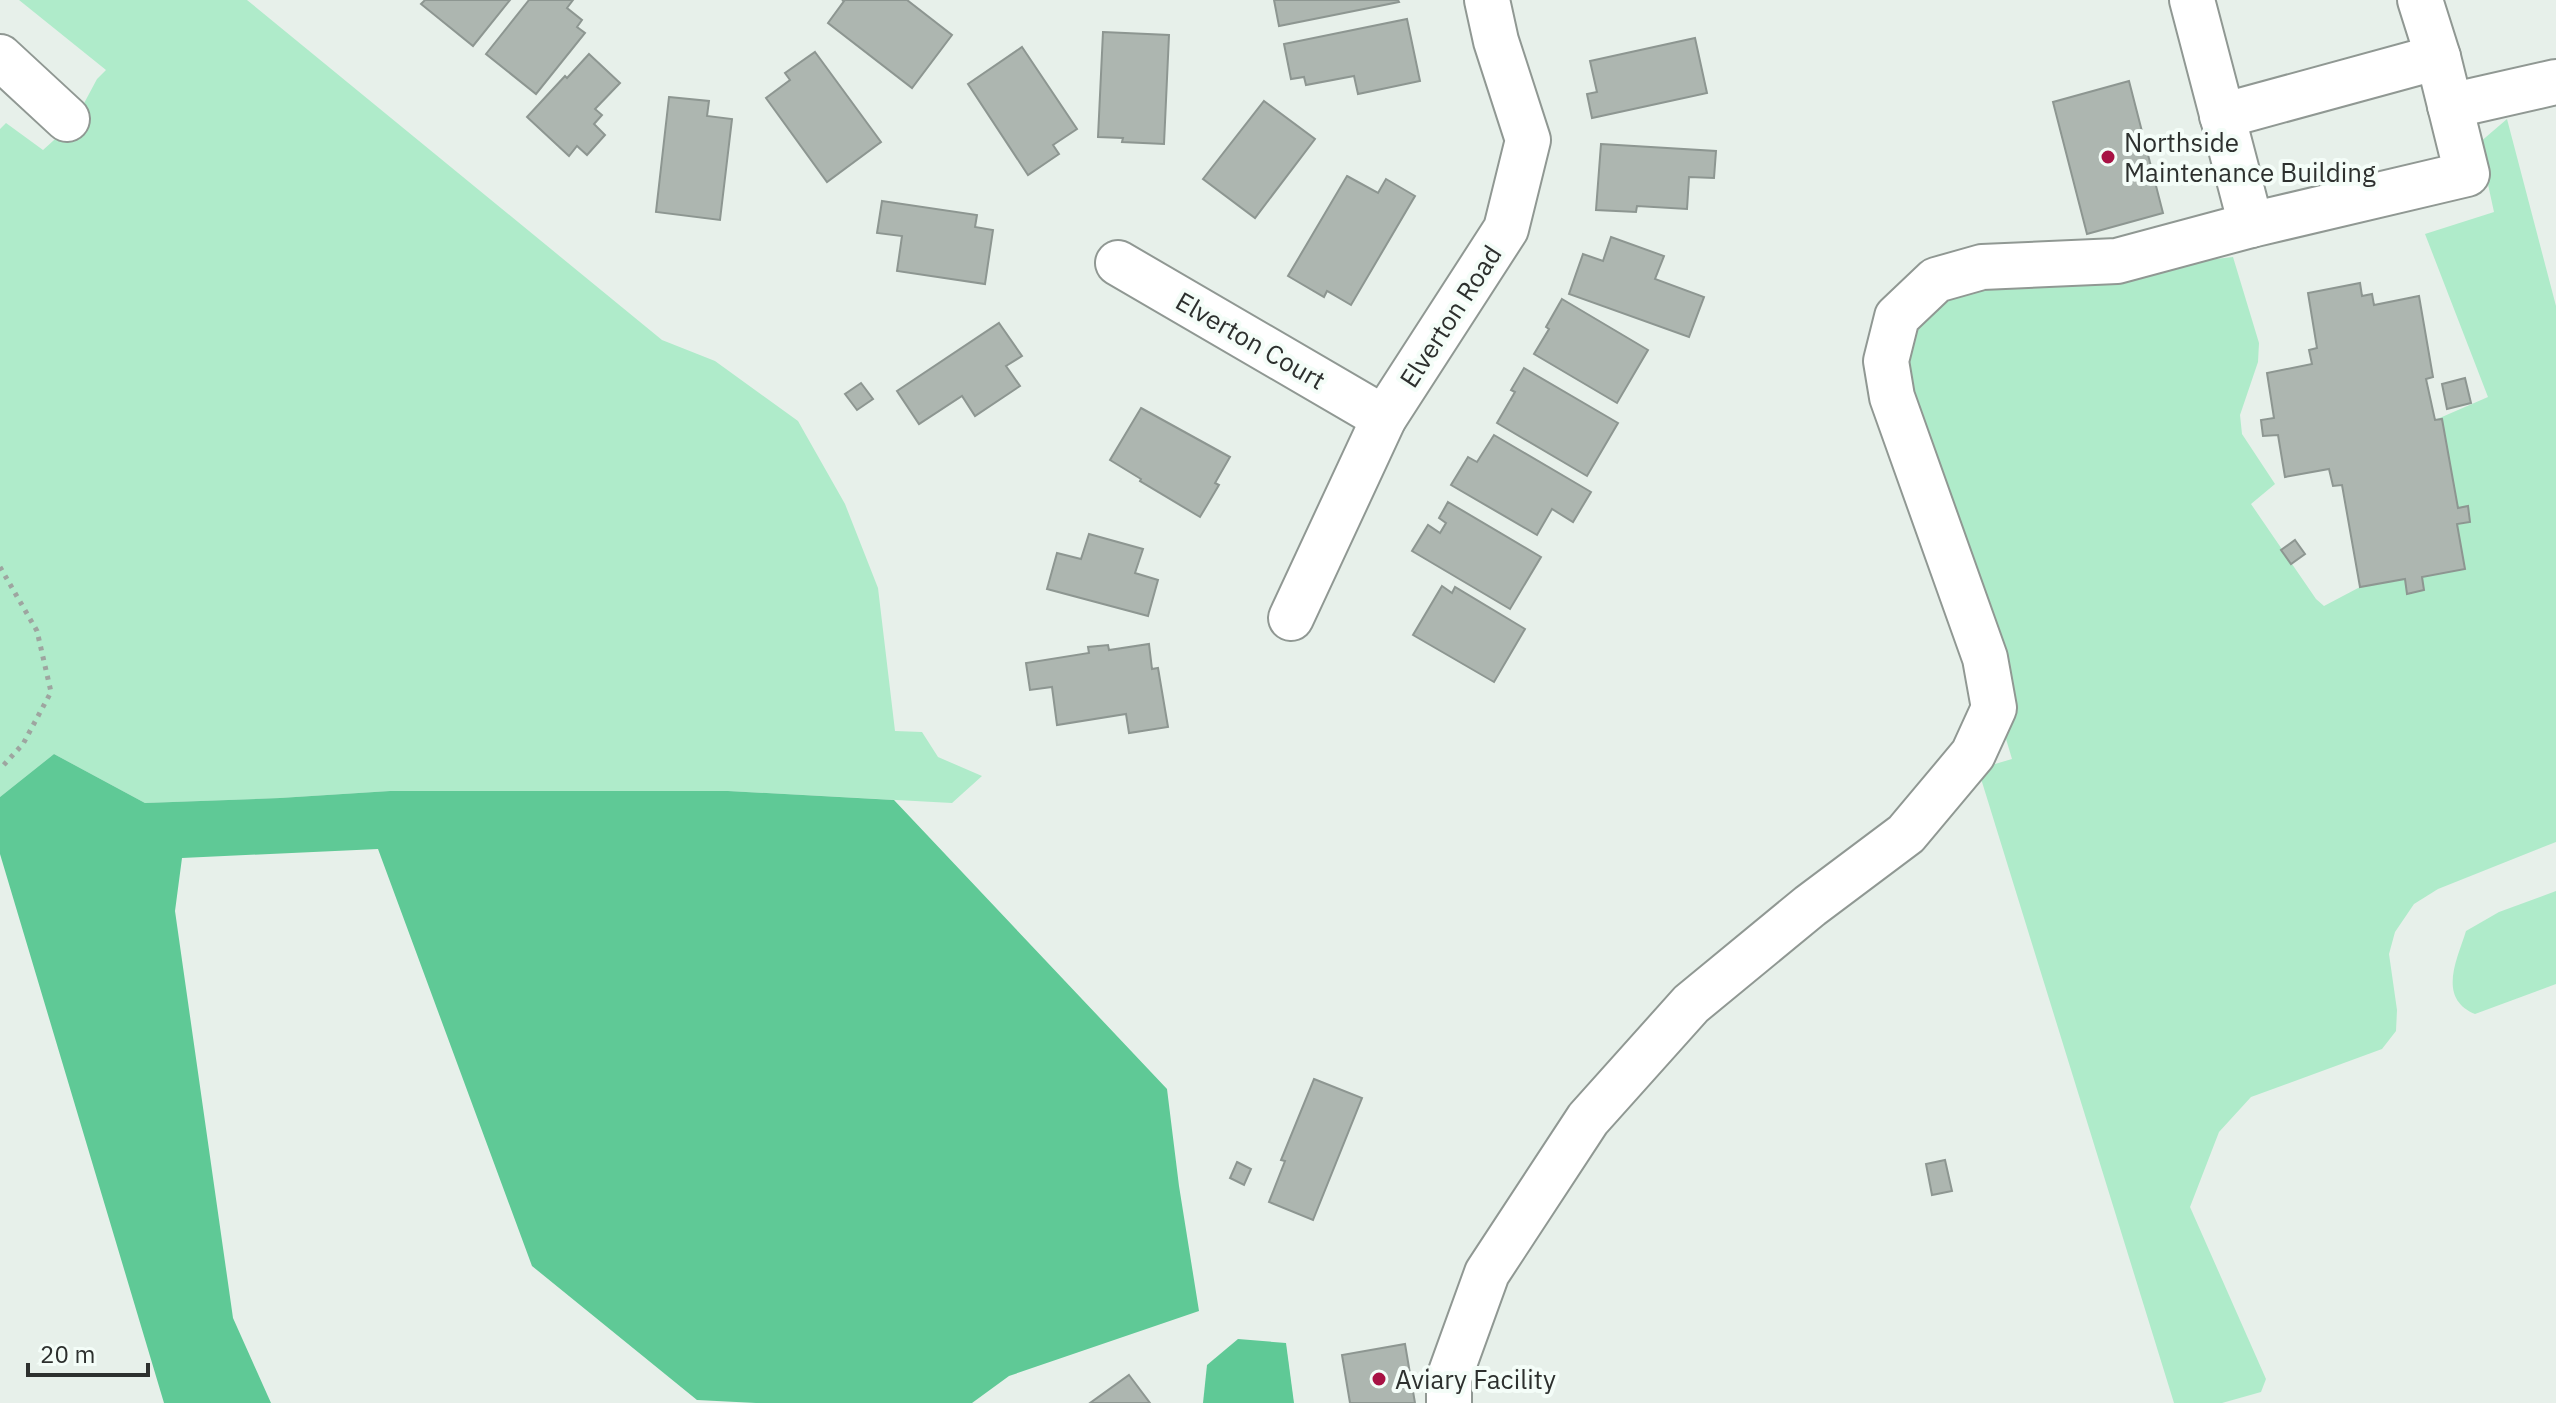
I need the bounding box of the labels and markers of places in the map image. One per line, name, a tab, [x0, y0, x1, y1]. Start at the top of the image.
place label: Northside Maintenance Building	[2124, 125, 2376, 189]
marker: Northside Maintenance Building	[2099, 148, 2117, 166]
place label: Aviary Facility	[1395, 1362, 1556, 1396]
marker: Aviary Facility	[1370, 1370, 1388, 1388]

